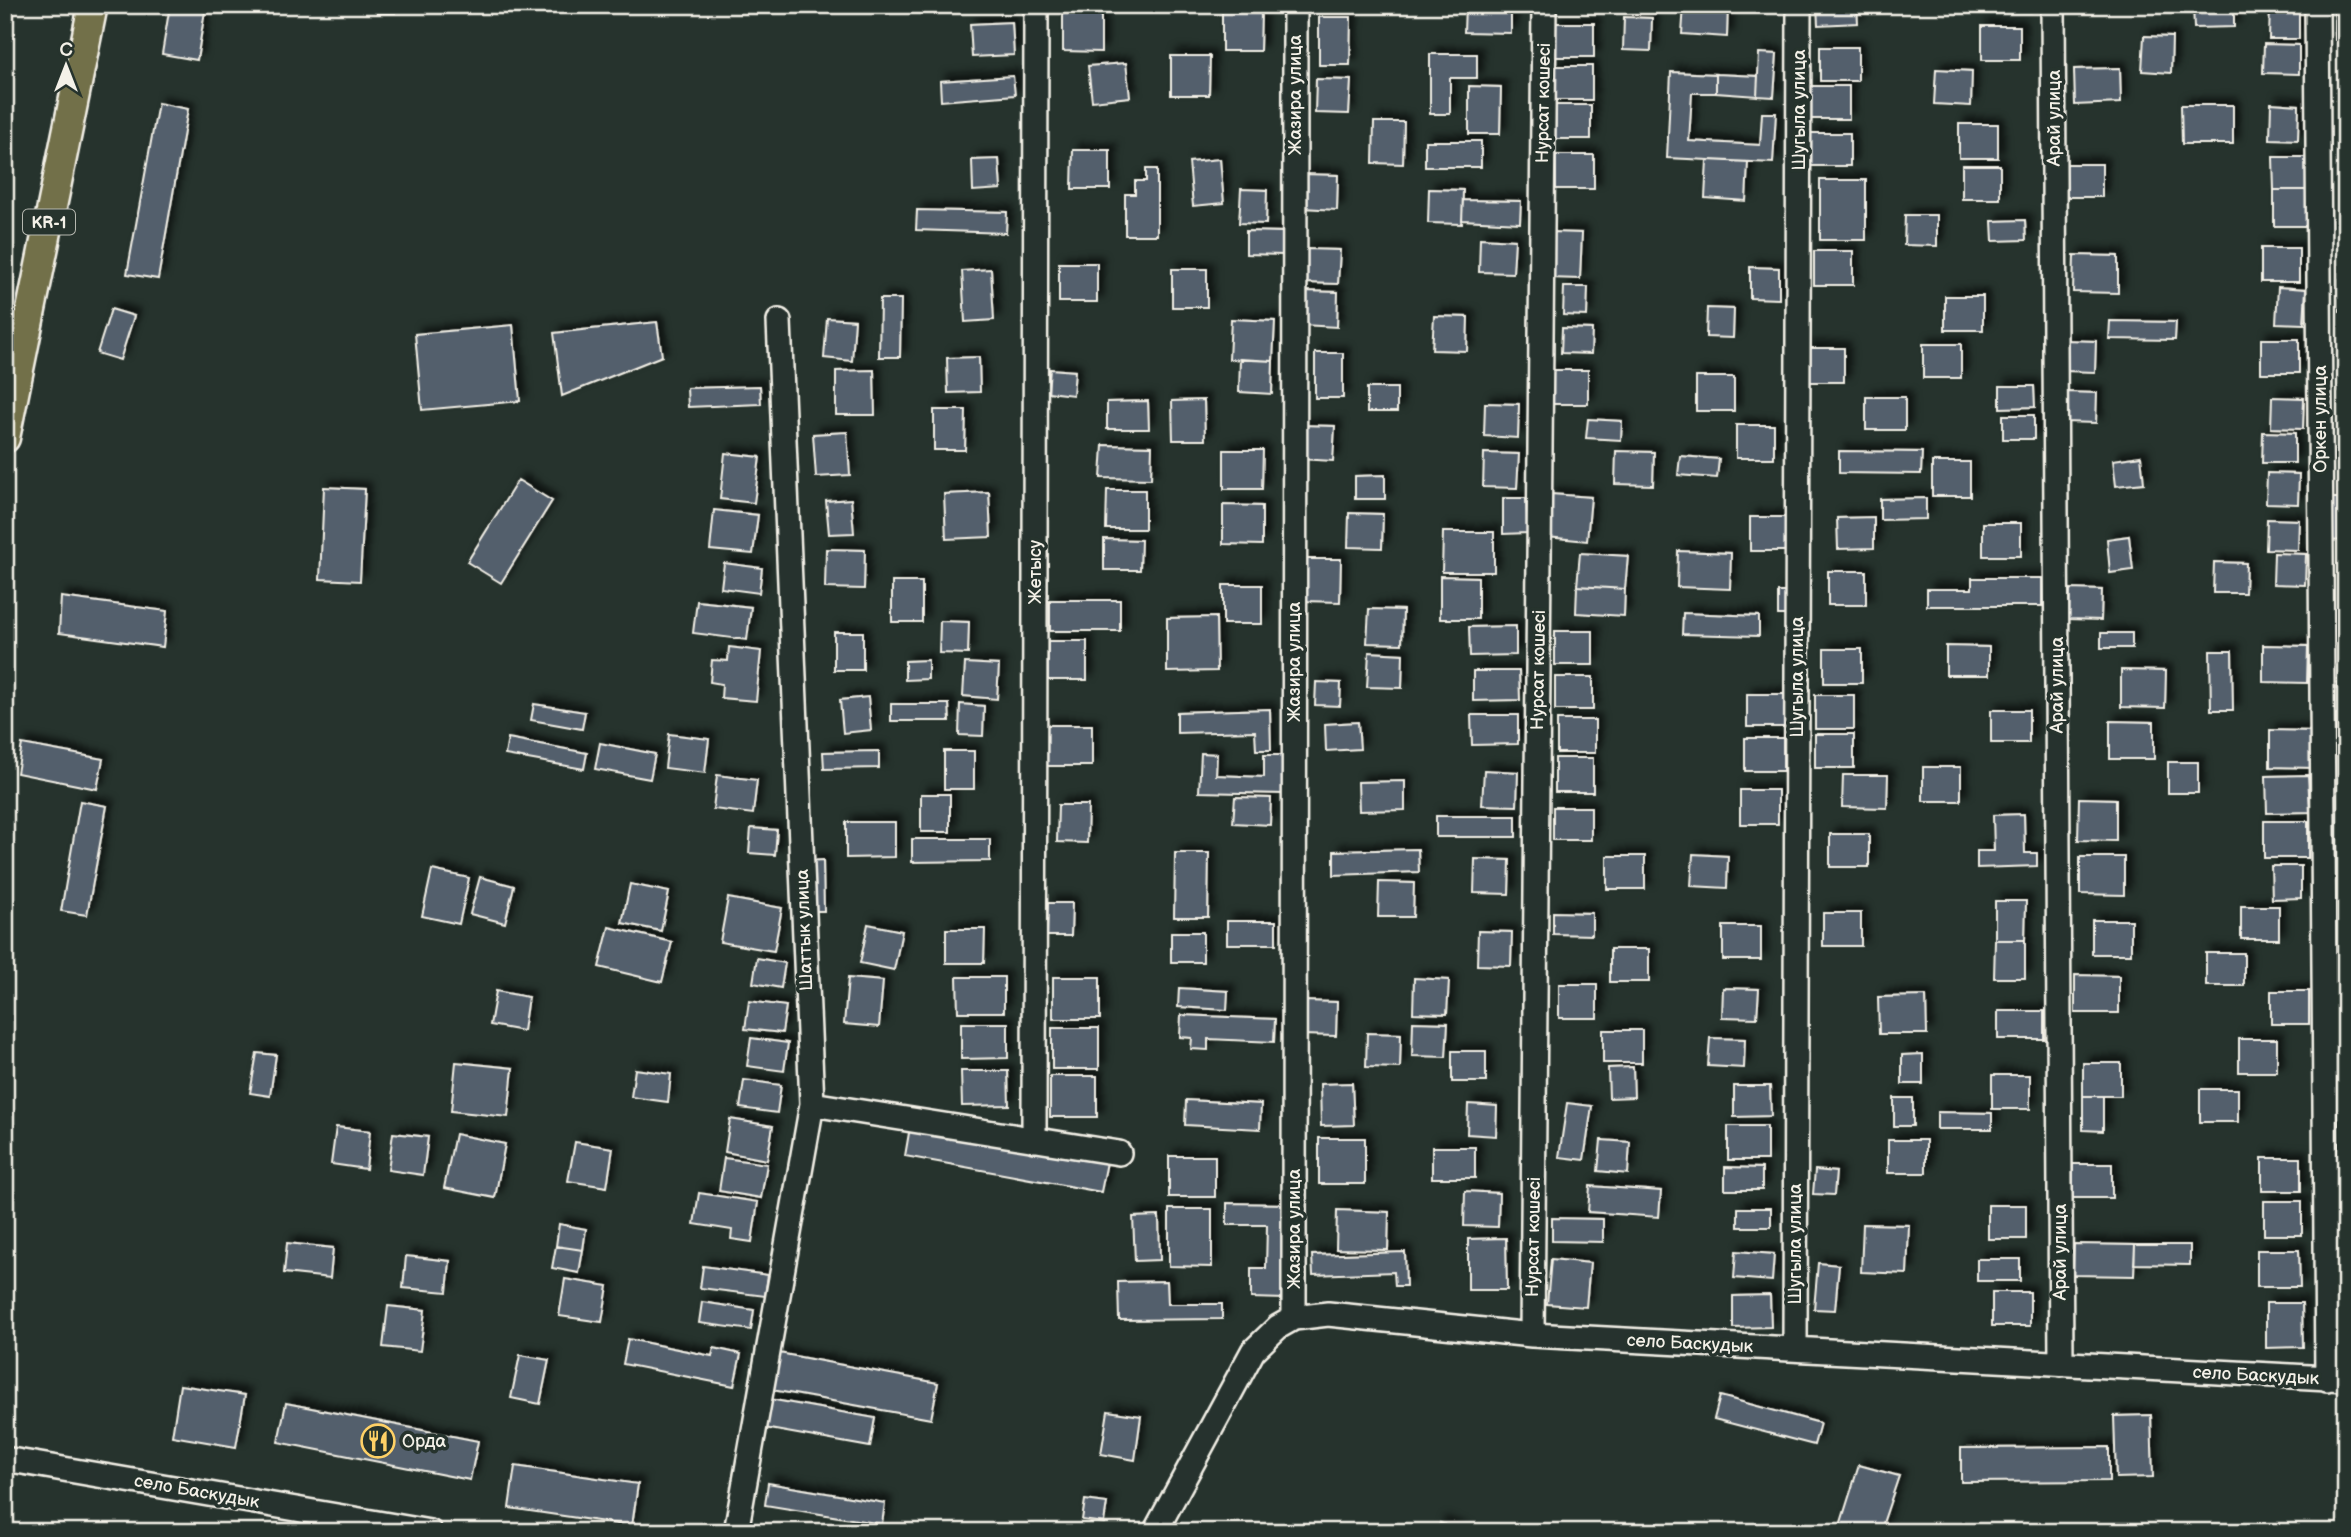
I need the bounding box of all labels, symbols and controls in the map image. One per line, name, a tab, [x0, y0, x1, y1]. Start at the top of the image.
north arrow	[32, 32, 102, 102]
street label: Жазира улица	[1285, 34, 1306, 155]
text: С	[59, 39, 73, 62]
street label: Нурсат кошесi	[1532, 43, 1555, 163]
street label: Шугыла улица	[1789, 49, 1810, 171]
street label: Арай улица	[2044, 69, 2065, 167]
road number: KR-1	[23, 210, 75, 234]
street label: Оркен улица	[2310, 365, 2331, 473]
street label: Жетысу	[1025, 539, 1046, 604]
street label: Жазира улица	[1284, 601, 1305, 722]
street label: Нурсат кошесi	[1527, 610, 1550, 730]
street label: Шугыла улица	[1787, 616, 1808, 738]
street label: Арай улица	[2047, 636, 2068, 734]
street label: Шаттык улица	[792, 868, 817, 991]
street label: Жазира улица	[1284, 1168, 1305, 1289]
street label: Нурсат кошесi	[1522, 1177, 1545, 1297]
street label: Шугыла улица	[1785, 1183, 1806, 1305]
street label: Арай улица	[2050, 1203, 2071, 1301]
street label: село Баскудык	[1626, 1330, 1754, 1357]
street label: село Баскудык	[2192, 1362, 2320, 1389]
restaurant icon: Орда	[359, 1422, 397, 1460]
place label: Орда	[402, 1431, 447, 1452]
street label: село Баскудык	[133, 1470, 262, 1513]

